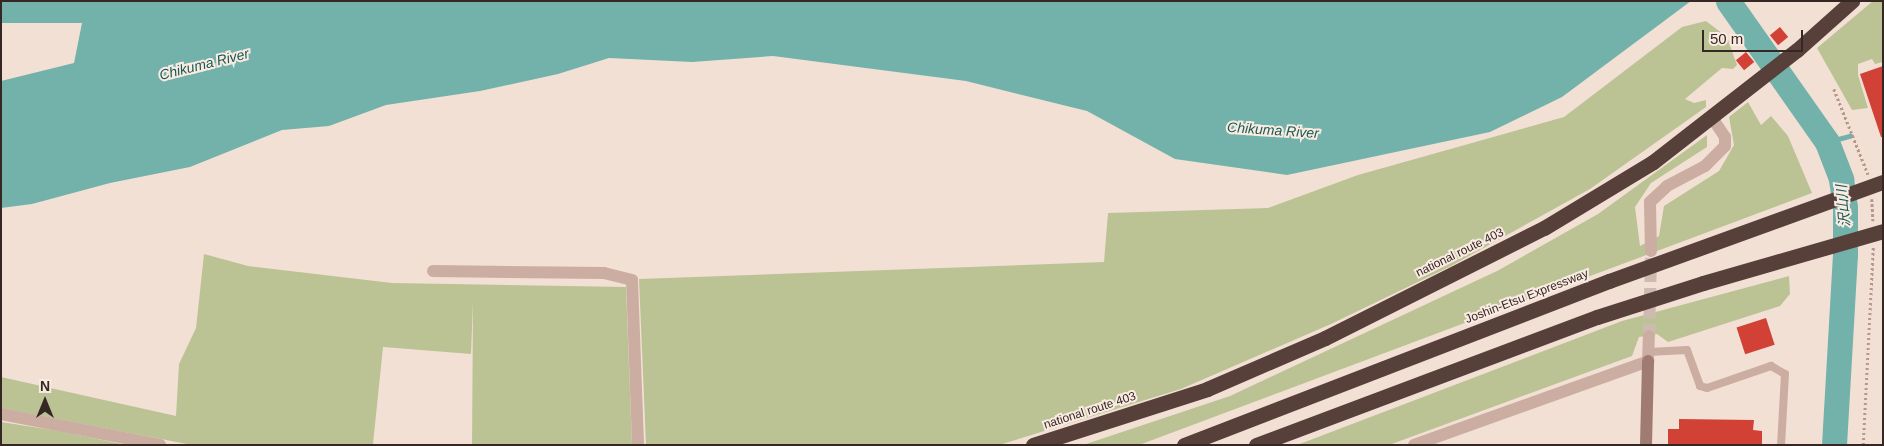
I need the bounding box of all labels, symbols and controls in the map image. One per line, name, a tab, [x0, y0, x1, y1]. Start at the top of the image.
scale bar	[1704, 20, 1805, 52]
text: 50 m	[1710, 30, 1743, 47]
water label: Chikuma River	[157, 45, 251, 83]
water label: Chikuma River	[1227, 118, 1319, 142]
water label: 沢山川	[1833, 184, 1853, 228]
street label: national route 403	[1414, 225, 1506, 281]
street label: Joshin-Etsu Expressway	[1463, 267, 1591, 327]
north arrow	[20, 376, 70, 426]
text: N	[40, 378, 50, 394]
street label: national route 403	[1042, 389, 1138, 433]

